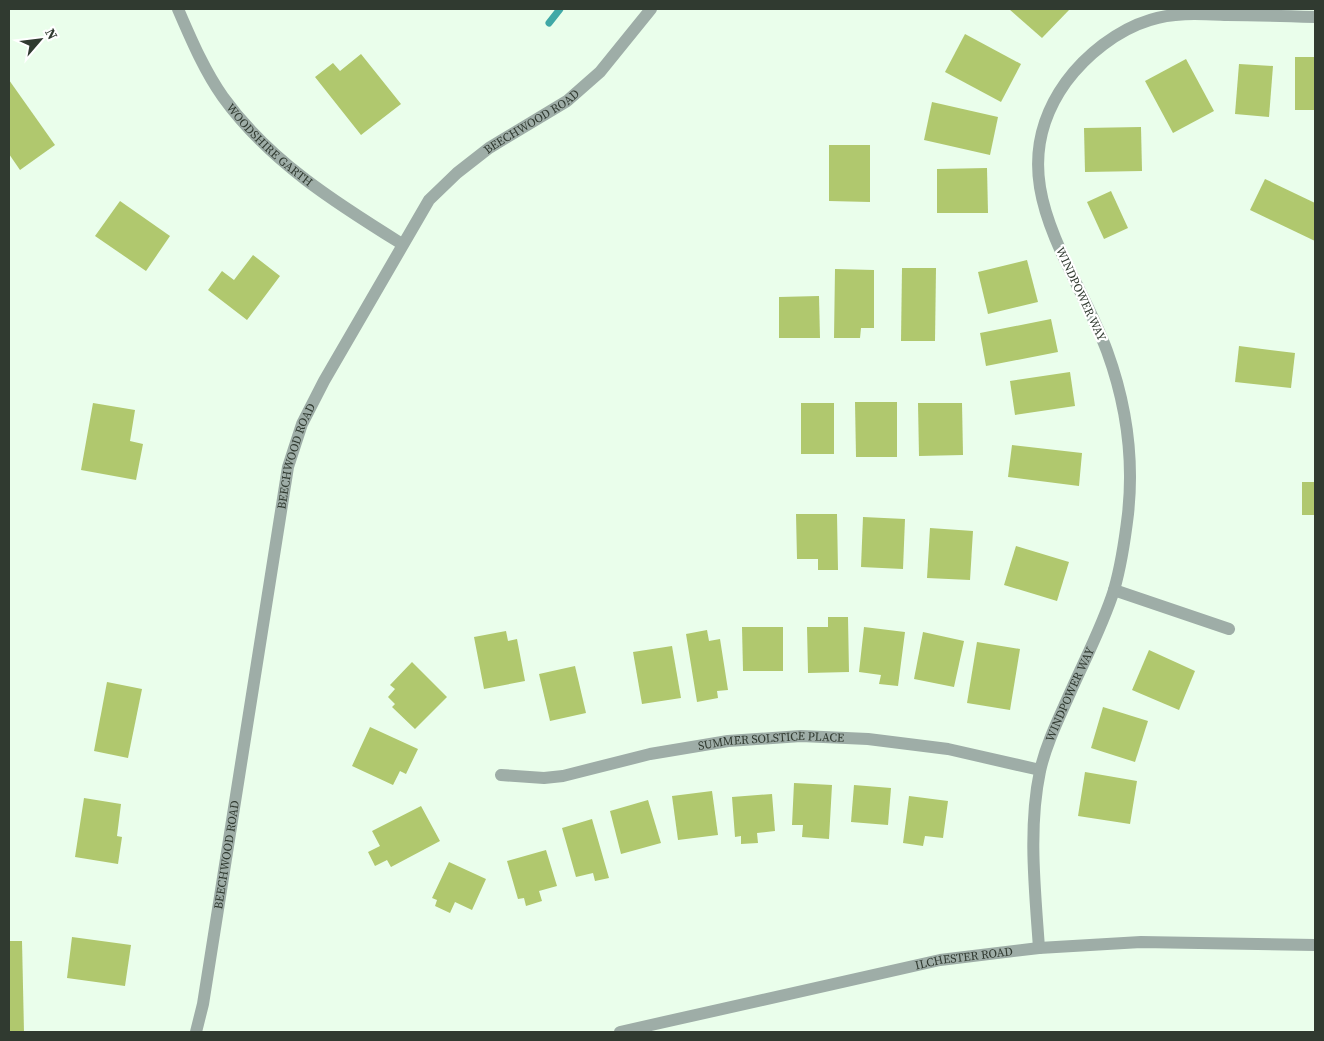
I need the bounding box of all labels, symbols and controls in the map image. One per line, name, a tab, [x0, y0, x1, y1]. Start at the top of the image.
north arrow	[15, 15, 65, 65]
text: N	[40, 25, 63, 43]
street label: BEECHWOOD ROAD	[480, 86, 583, 157]
street label: WOODSHIRE GARTH	[223, 100, 316, 190]
street label: WINDPOWER WAY	[1052, 244, 1110, 344]
street label: BEECHWOOD ROAD	[273, 401, 319, 510]
street label: WINDPOWER WAY	[1042, 644, 1098, 744]
street label: SUMMER SOLSTICE PLACE	[697, 728, 844, 754]
street label: BEECHWOOD ROAD	[210, 799, 243, 910]
street label: ILCHESTER ROAD	[913, 943, 1014, 973]

